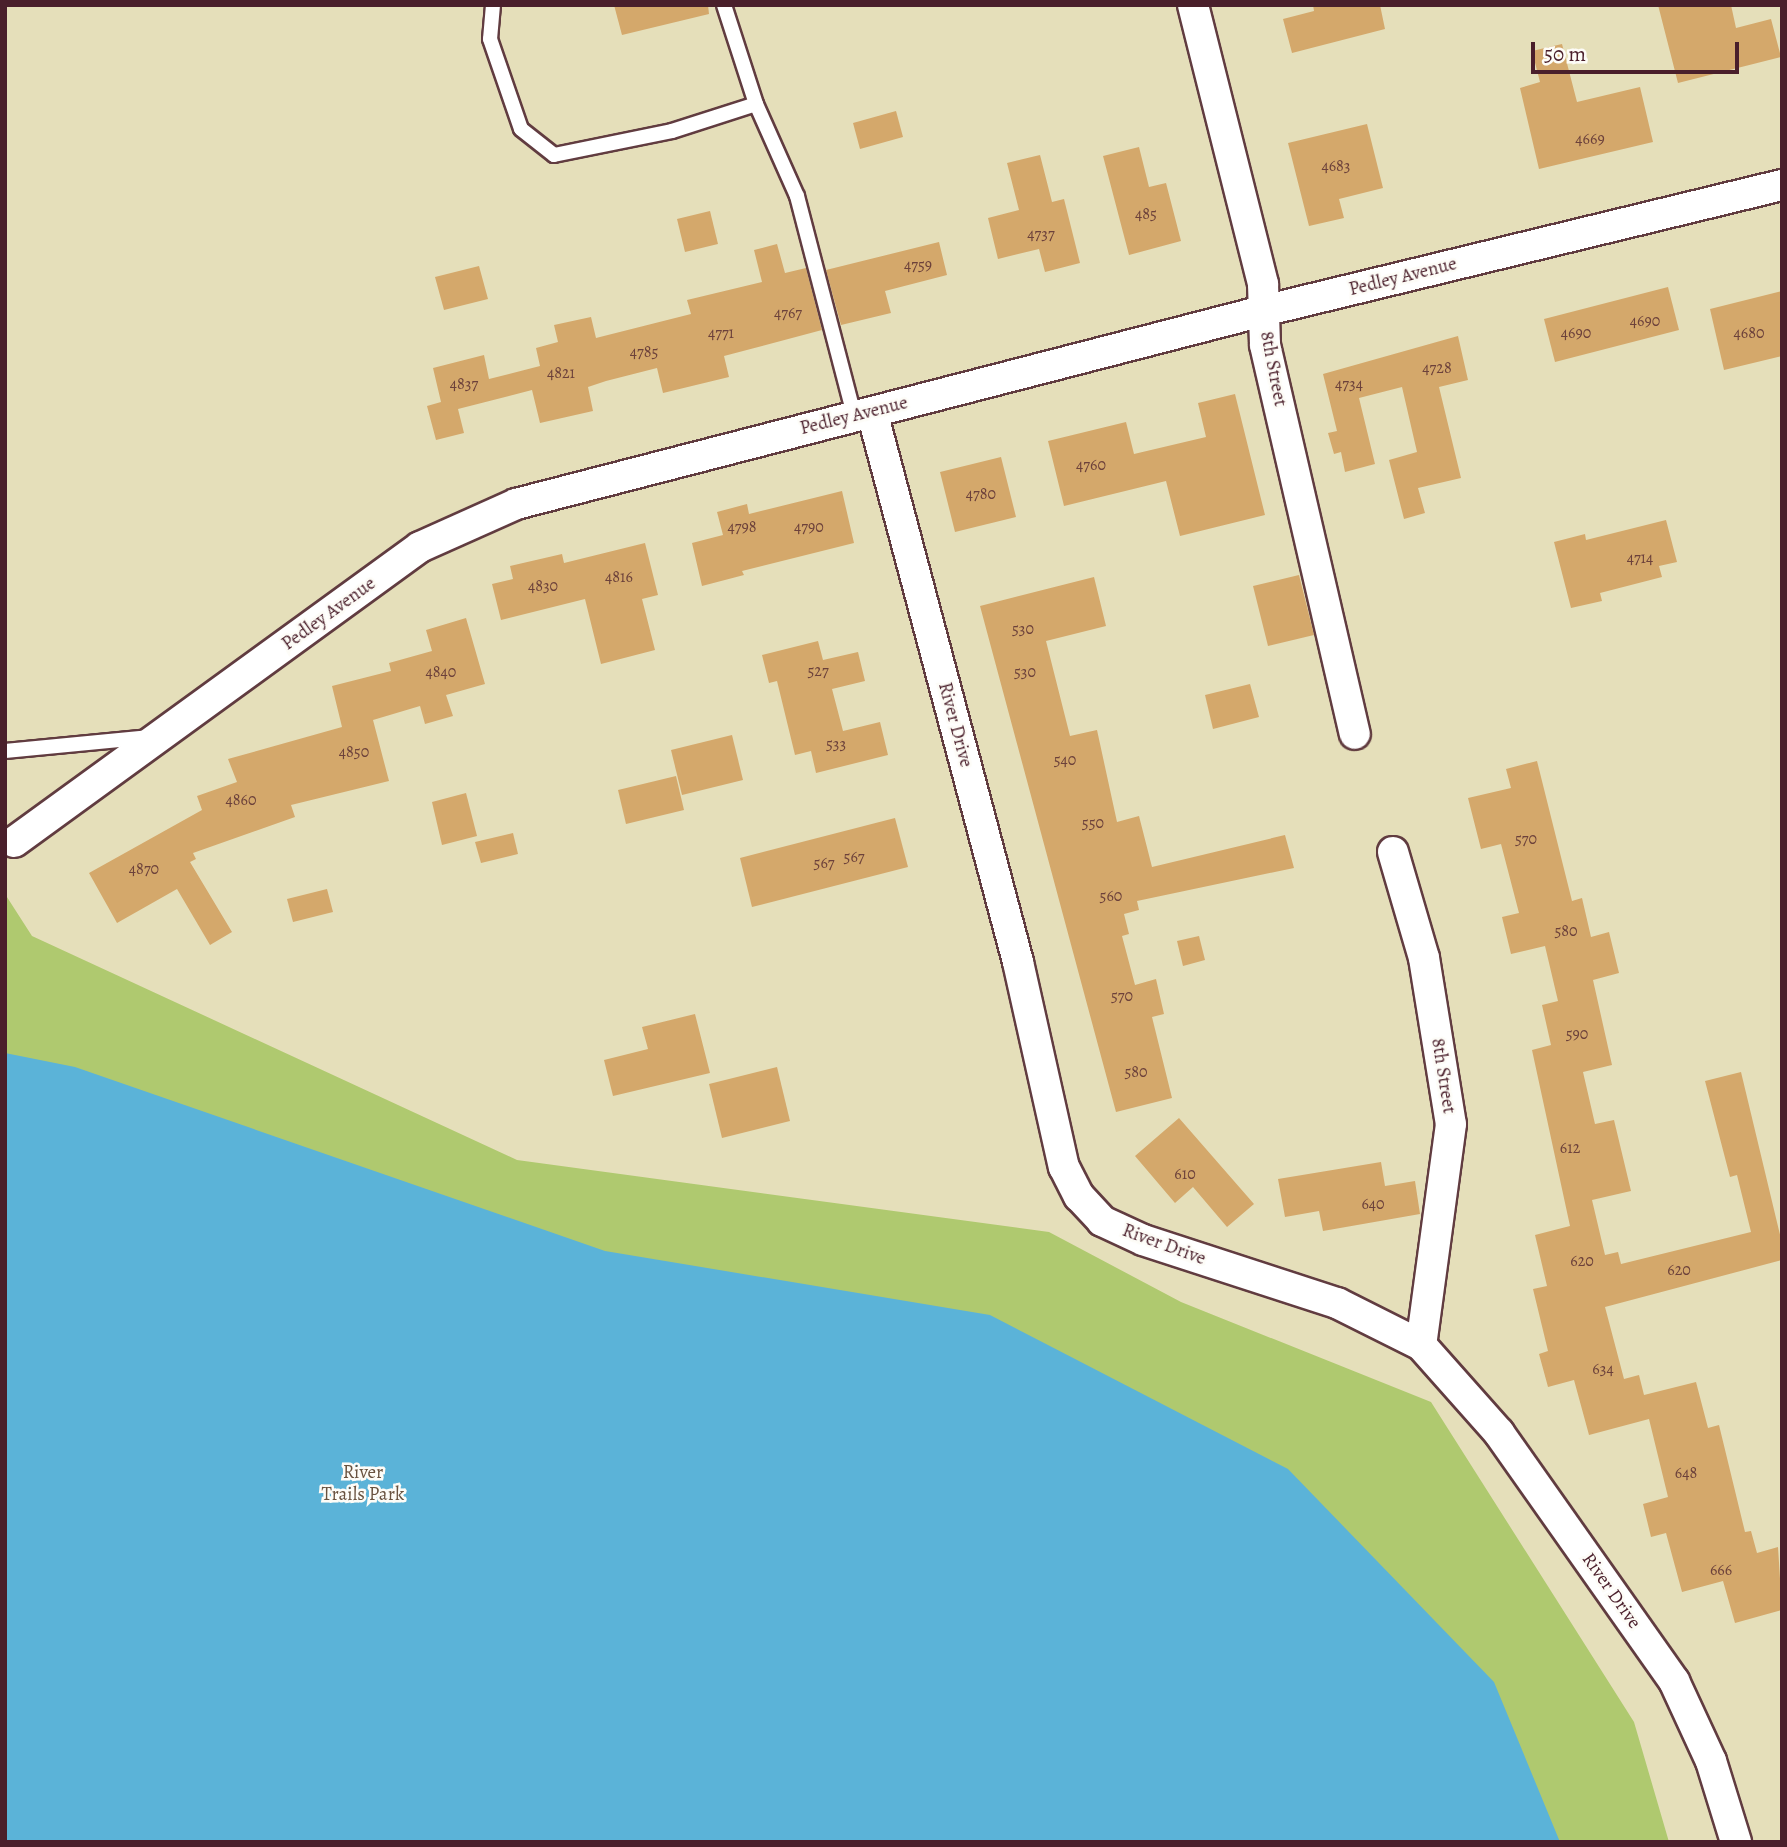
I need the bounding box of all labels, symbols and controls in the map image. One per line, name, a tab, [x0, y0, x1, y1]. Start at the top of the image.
scale bar	[1535, 28, 1743, 72]
text: 50 m	[1544, 40, 1586, 68]
house number: 4669	[1575, 129, 1605, 149]
house number: 4683	[1321, 156, 1351, 176]
house number: 485	[1135, 204, 1157, 224]
house number: 4737	[1027, 224, 1055, 244]
street label: Pedley Avenue	[1347, 253, 1459, 301]
house number: 4759	[904, 255, 932, 275]
house number: 4767	[774, 303, 802, 323]
house number: 4690	[1630, 311, 1660, 331]
house number: 4771	[708, 323, 734, 343]
house number: 4690	[1561, 323, 1591, 343]
house number: 4680	[1734, 323, 1764, 343]
street label: 8th Street	[1255, 329, 1291, 409]
house number: 4785	[630, 342, 658, 362]
house number: 4728	[1422, 358, 1452, 378]
house number: 4821	[547, 363, 575, 383]
house number: 4837	[450, 374, 478, 394]
house number: 4734	[1335, 374, 1363, 394]
street label: Pedley Avenue	[798, 392, 910, 440]
house number: 4760	[1076, 455, 1106, 475]
house number: 4780	[966, 484, 996, 504]
house number: 4798	[727, 517, 757, 537]
house number: 4790	[794, 517, 824, 537]
house number: 4714	[1627, 548, 1653, 568]
house number: 4816	[605, 567, 633, 587]
street label: Pedley Avenue	[278, 572, 380, 656]
house number: 4830	[528, 576, 558, 596]
house number: 530	[1012, 619, 1034, 639]
house number: 527	[807, 661, 829, 681]
house number: 4840	[426, 662, 456, 682]
house number: 530	[1014, 662, 1036, 682]
street label: River Drive	[933, 680, 977, 770]
house number: 533	[826, 734, 846, 754]
house number: 4850	[339, 742, 369, 762]
house number: 540	[1054, 750, 1076, 770]
house number: 4860	[226, 790, 256, 810]
house number: 550	[1082, 813, 1104, 833]
house number: 570	[1515, 829, 1537, 849]
house number: 567	[844, 847, 864, 867]
house number: 567	[814, 853, 834, 873]
house number: 4870	[129, 859, 159, 879]
house number: 560	[1100, 886, 1122, 906]
house number: 580	[1554, 921, 1578, 941]
house number: 570	[1111, 986, 1133, 1006]
house number: 590	[1566, 1024, 1588, 1044]
street label: 8th Street	[1426, 1037, 1460, 1115]
house number: 580	[1124, 1062, 1148, 1082]
house number: 612	[1560, 1138, 1580, 1158]
house number: 610	[1174, 1164, 1196, 1184]
house number: 640	[1361, 1194, 1385, 1214]
street label: River Drive	[1119, 1219, 1209, 1271]
house number: 620	[1570, 1251, 1594, 1271]
house number: 620	[1667, 1260, 1691, 1280]
house number: 634	[1592, 1359, 1614, 1379]
park label: River Trails Park	[322, 1462, 404, 1506]
house number: 648	[1675, 1463, 1697, 1483]
street label: River Drive	[1577, 1549, 1645, 1633]
house number: 666	[1710, 1560, 1732, 1580]

